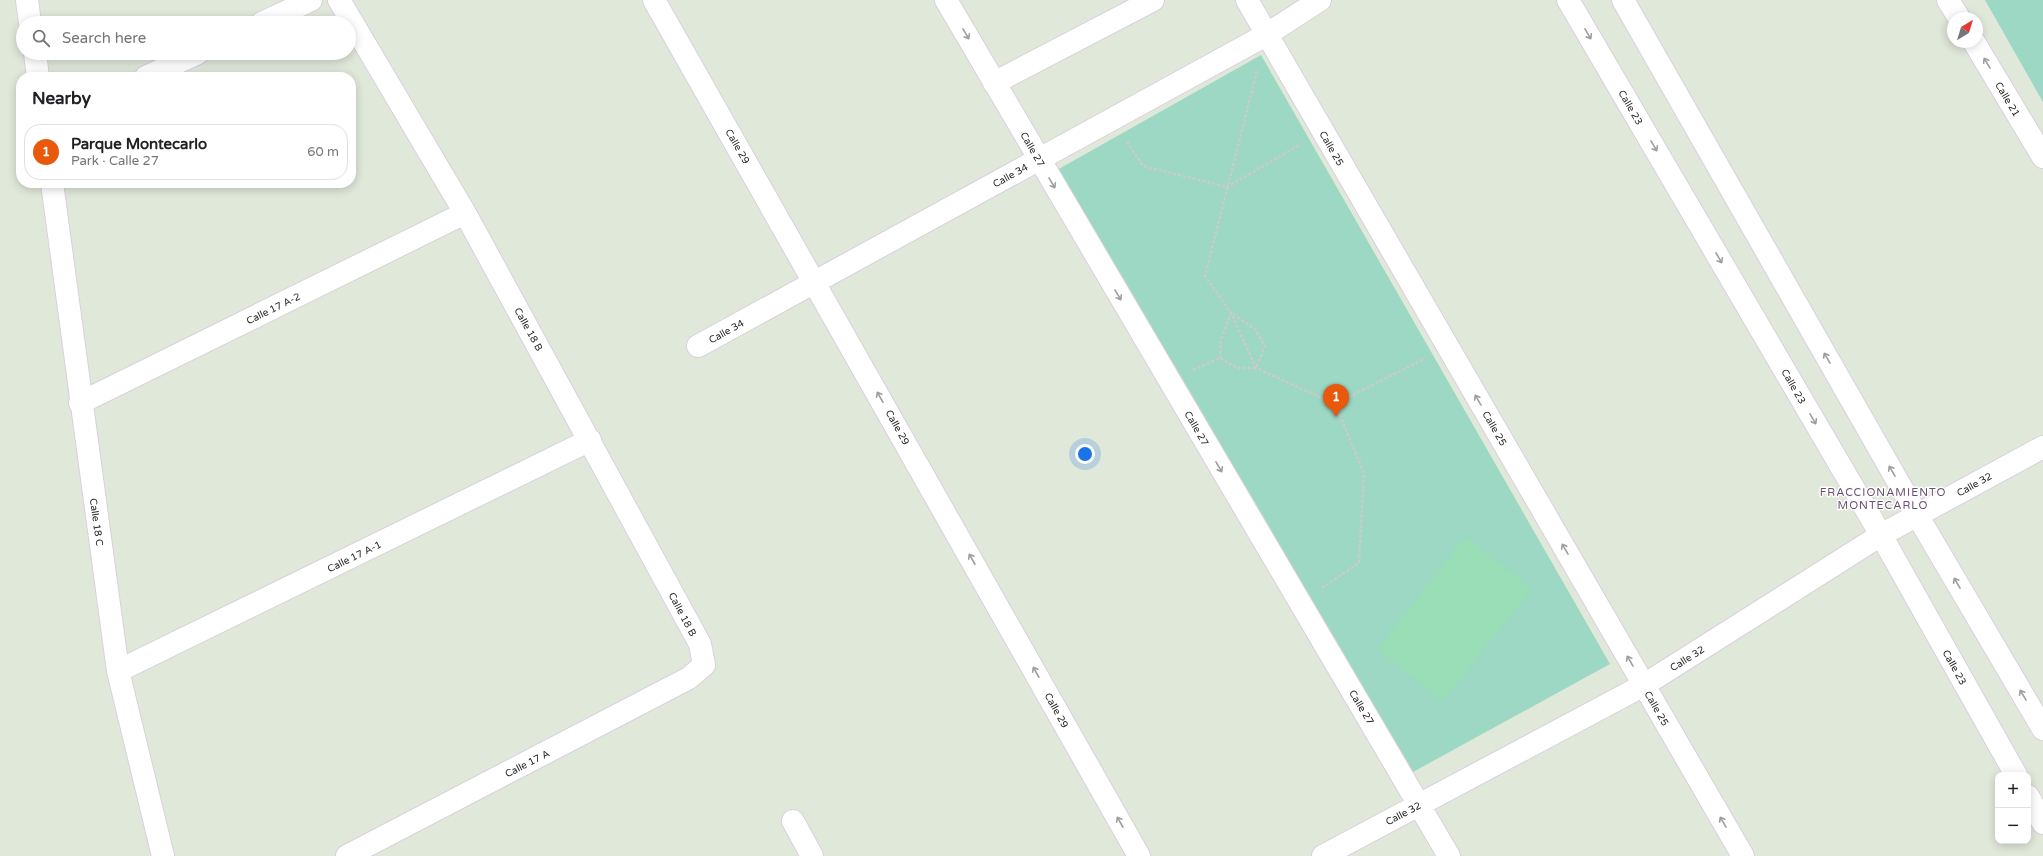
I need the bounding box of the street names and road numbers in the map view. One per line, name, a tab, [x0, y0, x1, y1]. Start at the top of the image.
street label: Calle 21	[1992, 80, 2022, 119]
street label: Calle 23	[1615, 88, 1645, 127]
street label: Calle 29	[722, 127, 752, 166]
street label: Calle 25	[1316, 129, 1346, 168]
street label: Calle 27	[1017, 130, 1047, 169]
street label: Calle 34	[991, 161, 1030, 190]
street label: Calle 17 A-2	[244, 291, 302, 327]
street label: Calle 18 B	[511, 306, 545, 353]
street label: Calle 34	[707, 317, 746, 346]
street label: Calle 23	[1778, 367, 1808, 406]
street label: Calle 29	[883, 408, 912, 447]
street label: Calle 27	[1181, 409, 1211, 448]
street label: Calle 25	[1479, 409, 1509, 448]
street label: Calle 32	[1955, 470, 1994, 499]
street label: Calle 18 C	[87, 498, 105, 547]
street label: Calle 17 A-1	[325, 539, 383, 575]
street label: Calle 18 B	[666, 591, 699, 638]
street label: Calle 32	[1668, 644, 1707, 674]
street label: Calle 23	[1940, 648, 1969, 687]
street label: Calle 27	[1346, 688, 1376, 727]
street label: Calle 25	[1641, 689, 1671, 728]
street label: Calle 29	[1042, 691, 1071, 730]
street label: Calle 17 A	[503, 748, 552, 780]
street label: Calle 32	[1384, 800, 1423, 828]

